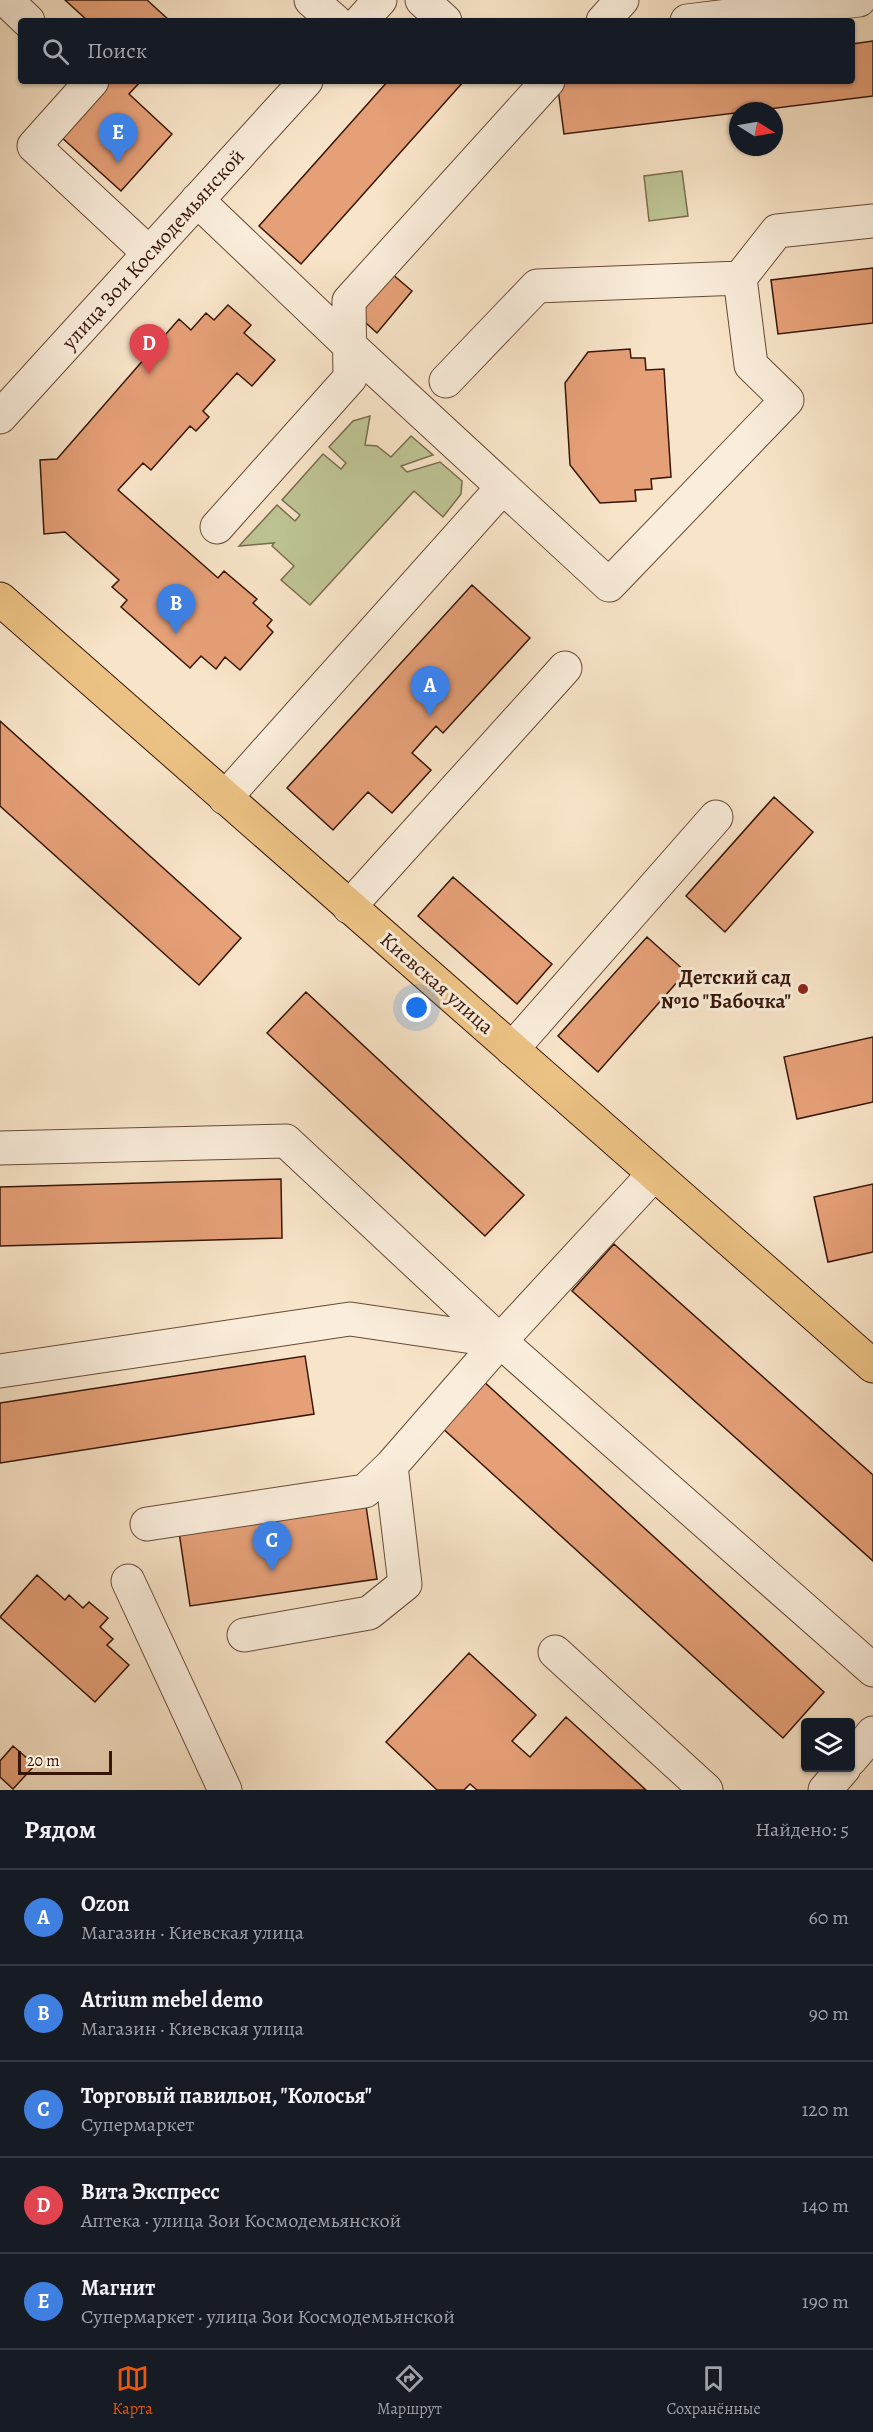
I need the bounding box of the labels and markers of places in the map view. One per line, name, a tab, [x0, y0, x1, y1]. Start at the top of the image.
pin: E	[98, 114, 138, 163]
pin: D	[130, 324, 168, 374]
pin: B	[156, 584, 195, 634]
pin: A	[410, 666, 450, 716]
place label: Детский сад №10 "Бабочка"	[661, 963, 791, 1015]
marker: Детский сад №10 "Бабочка"	[796, 982, 810, 996]
pin: C	[252, 1522, 292, 1571]

